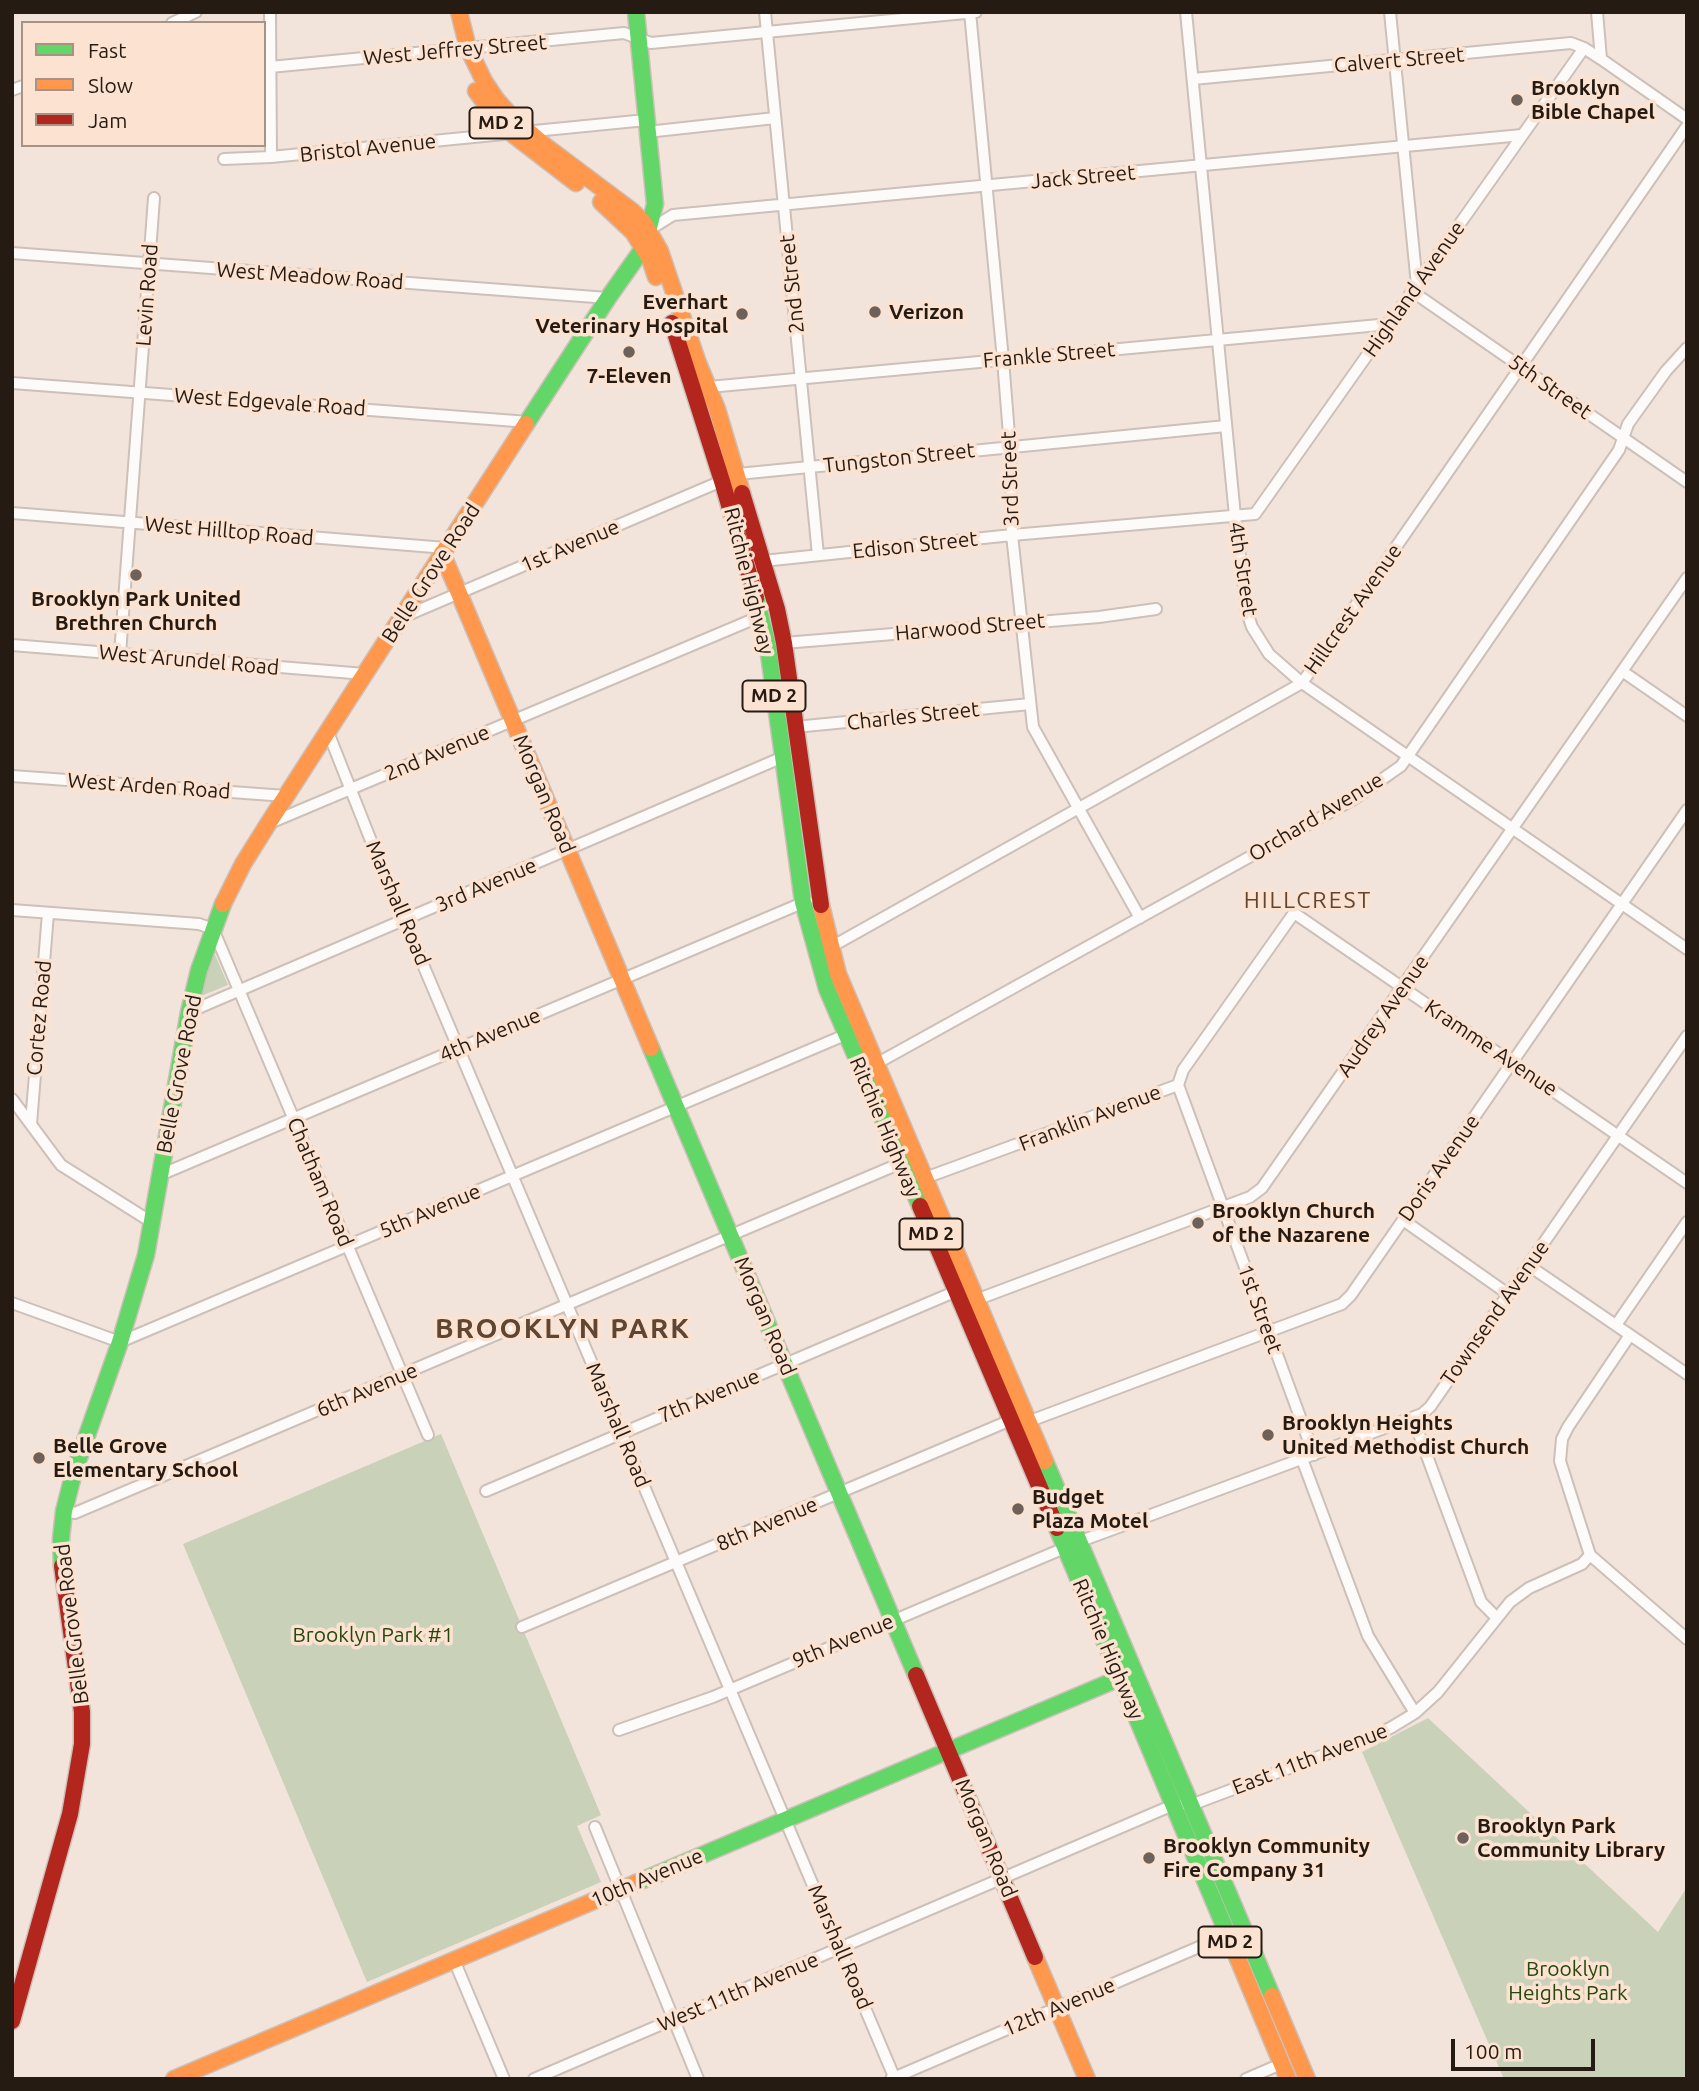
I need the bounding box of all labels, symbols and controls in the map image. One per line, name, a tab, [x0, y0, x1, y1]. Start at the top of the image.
legend	[21, 21, 266, 147]
street label: West Jeffrey Street	[362, 29, 548, 71]
text: Fast	[88, 38, 126, 62]
street label: Calvert Street	[1333, 42, 1465, 78]
text: Slow	[88, 73, 133, 97]
place label: Brooklyn Bible Chapel	[1531, 75, 1655, 125]
marker: Brooklyn Bible Chapel	[1509, 92, 1525, 108]
text: Jam	[88, 108, 127, 132]
road number: MD 2	[470, 108, 532, 139]
street label: Bristol Avenue	[299, 128, 437, 168]
street label: Jack Street	[1030, 160, 1136, 194]
street label: Highland Avenue	[1358, 216, 1470, 362]
street label: 2nd Street	[774, 233, 810, 335]
street label: Levin Road	[131, 243, 163, 347]
street label: West Meadow Road	[216, 257, 404, 295]
place label: Everhart Veterinary Hospital	[535, 289, 728, 339]
place label: Verizon	[889, 299, 964, 325]
marker: Verizon	[867, 304, 883, 320]
marker: Everhart Veterinary Hospital	[734, 306, 750, 322]
street label: Frankle Street	[982, 337, 1116, 373]
marker: 7-Eleven	[621, 344, 637, 360]
street label: 5th Street	[1504, 349, 1596, 425]
place label: 7-Eleven	[586, 363, 672, 389]
street label: West Edgevale Road	[173, 383, 367, 421]
street label: 3rd Street	[996, 431, 1024, 527]
street label: Tungston Street	[822, 438, 976, 478]
street label: Belle Grove Road	[376, 498, 486, 648]
street label: Ritchie Highway	[719, 505, 779, 657]
street label: West Hilltop Road	[143, 511, 315, 551]
street label: 1st Avenue	[517, 514, 623, 578]
street label: 4th Street	[1223, 520, 1263, 618]
street label: Edison Street	[851, 526, 979, 564]
street label: Hillcrest Avenue	[1299, 539, 1407, 679]
marker: Brooklyn Park United Brethren Church	[128, 567, 144, 583]
place label: Brooklyn Park United Brethren Church	[31, 586, 241, 636]
street label: Harwood Street	[894, 608, 1046, 646]
street label: West Arundel Road	[98, 640, 280, 680]
road number: MD 2	[742, 680, 806, 712]
street label: Charles Street	[845, 697, 981, 735]
street label: 2nd Avenue	[381, 720, 493, 786]
street label: Morgan Road	[508, 731, 580, 857]
street label: Orchard Avenue	[1244, 767, 1388, 867]
street label: West Arden Road	[67, 768, 231, 804]
street label: Marshall Road	[360, 837, 436, 969]
street label: 3rd Avenue	[432, 852, 540, 918]
district label: HILLCREST	[1245, 886, 1371, 914]
street label: Audrey Avenue	[1332, 950, 1434, 1082]
street label: Cortez Road	[21, 959, 57, 1077]
street label: Belle Grove Road	[151, 992, 207, 1156]
street label: Kramme Avenue	[1420, 994, 1562, 1102]
street label: 4th Avenue	[436, 1002, 544, 1068]
street label: Ritchie Highway	[844, 1053, 926, 1201]
street label: Franklin Avenue	[1015, 1079, 1165, 1157]
street label: Doris Avenue	[1393, 1110, 1485, 1226]
street label: Chatham Road	[281, 1114, 359, 1250]
street label: 5th Avenue	[376, 1178, 484, 1244]
place label: Brooklyn Church of the Nazarene	[1212, 1198, 1375, 1248]
marker: Brooklyn Church of the Nazarene	[1190, 1215, 1206, 1231]
road number: MD 2	[900, 1218, 962, 1250]
street label: Townsend Avenue	[1435, 1235, 1555, 1391]
street label: Morgan Road	[729, 1253, 801, 1379]
street label: 1st Street	[1232, 1261, 1288, 1357]
district label: BROOKLYN PARK	[437, 1312, 689, 1346]
street label: 6th Avenue	[313, 1357, 421, 1423]
street label: Marshall Road	[580, 1359, 656, 1491]
street label: 7th Avenue	[655, 1363, 763, 1429]
place label: Brooklyn Heights United Methodist Church	[1282, 1410, 1529, 1460]
marker: Brooklyn Heights United Methodist Church	[1260, 1427, 1276, 1443]
place label: Belle Grove Elementary School	[53, 1433, 238, 1483]
marker: Belle Grove Elementary School	[31, 1450, 47, 1466]
place label: Budget Plaza Motel	[1032, 1484, 1148, 1534]
street label: 8th Avenue	[713, 1491, 821, 1557]
marker: Budget Plaza Motel	[1010, 1501, 1026, 1517]
street label: Belle Grove Road	[50, 1542, 94, 1706]
street label: Ritchie Highway	[1067, 1575, 1149, 1723]
street label: 9th Avenue	[789, 1608, 897, 1674]
park label: Brooklyn Park #1	[292, 1622, 454, 1648]
street label: East 11th Avenue	[1229, 1718, 1391, 1800]
street label: Morgan Road	[950, 1775, 1022, 1901]
place label: Brooklyn Park Community Library	[1477, 1813, 1665, 1863]
marker: Brooklyn Park Community Library	[1455, 1830, 1471, 1846]
place label: Brooklyn Community Fire Company 31	[1163, 1833, 1370, 1883]
street label: 10th Avenue	[587, 1843, 707, 1913]
marker: Brooklyn Community Fire Company 31	[1141, 1850, 1157, 1866]
street label: Marshall Road	[802, 1881, 878, 2013]
road number: MD 2	[1198, 1926, 1262, 1958]
street label: West 11th Avenue	[654, 1947, 822, 2037]
park label: Brooklyn Heights Park	[1508, 1956, 1628, 2006]
street label: 12th Avenue	[999, 1972, 1119, 2042]
scale bar	[1454, 2024, 1598, 2068]
text: 100 m	[1464, 2039, 1522, 2063]

